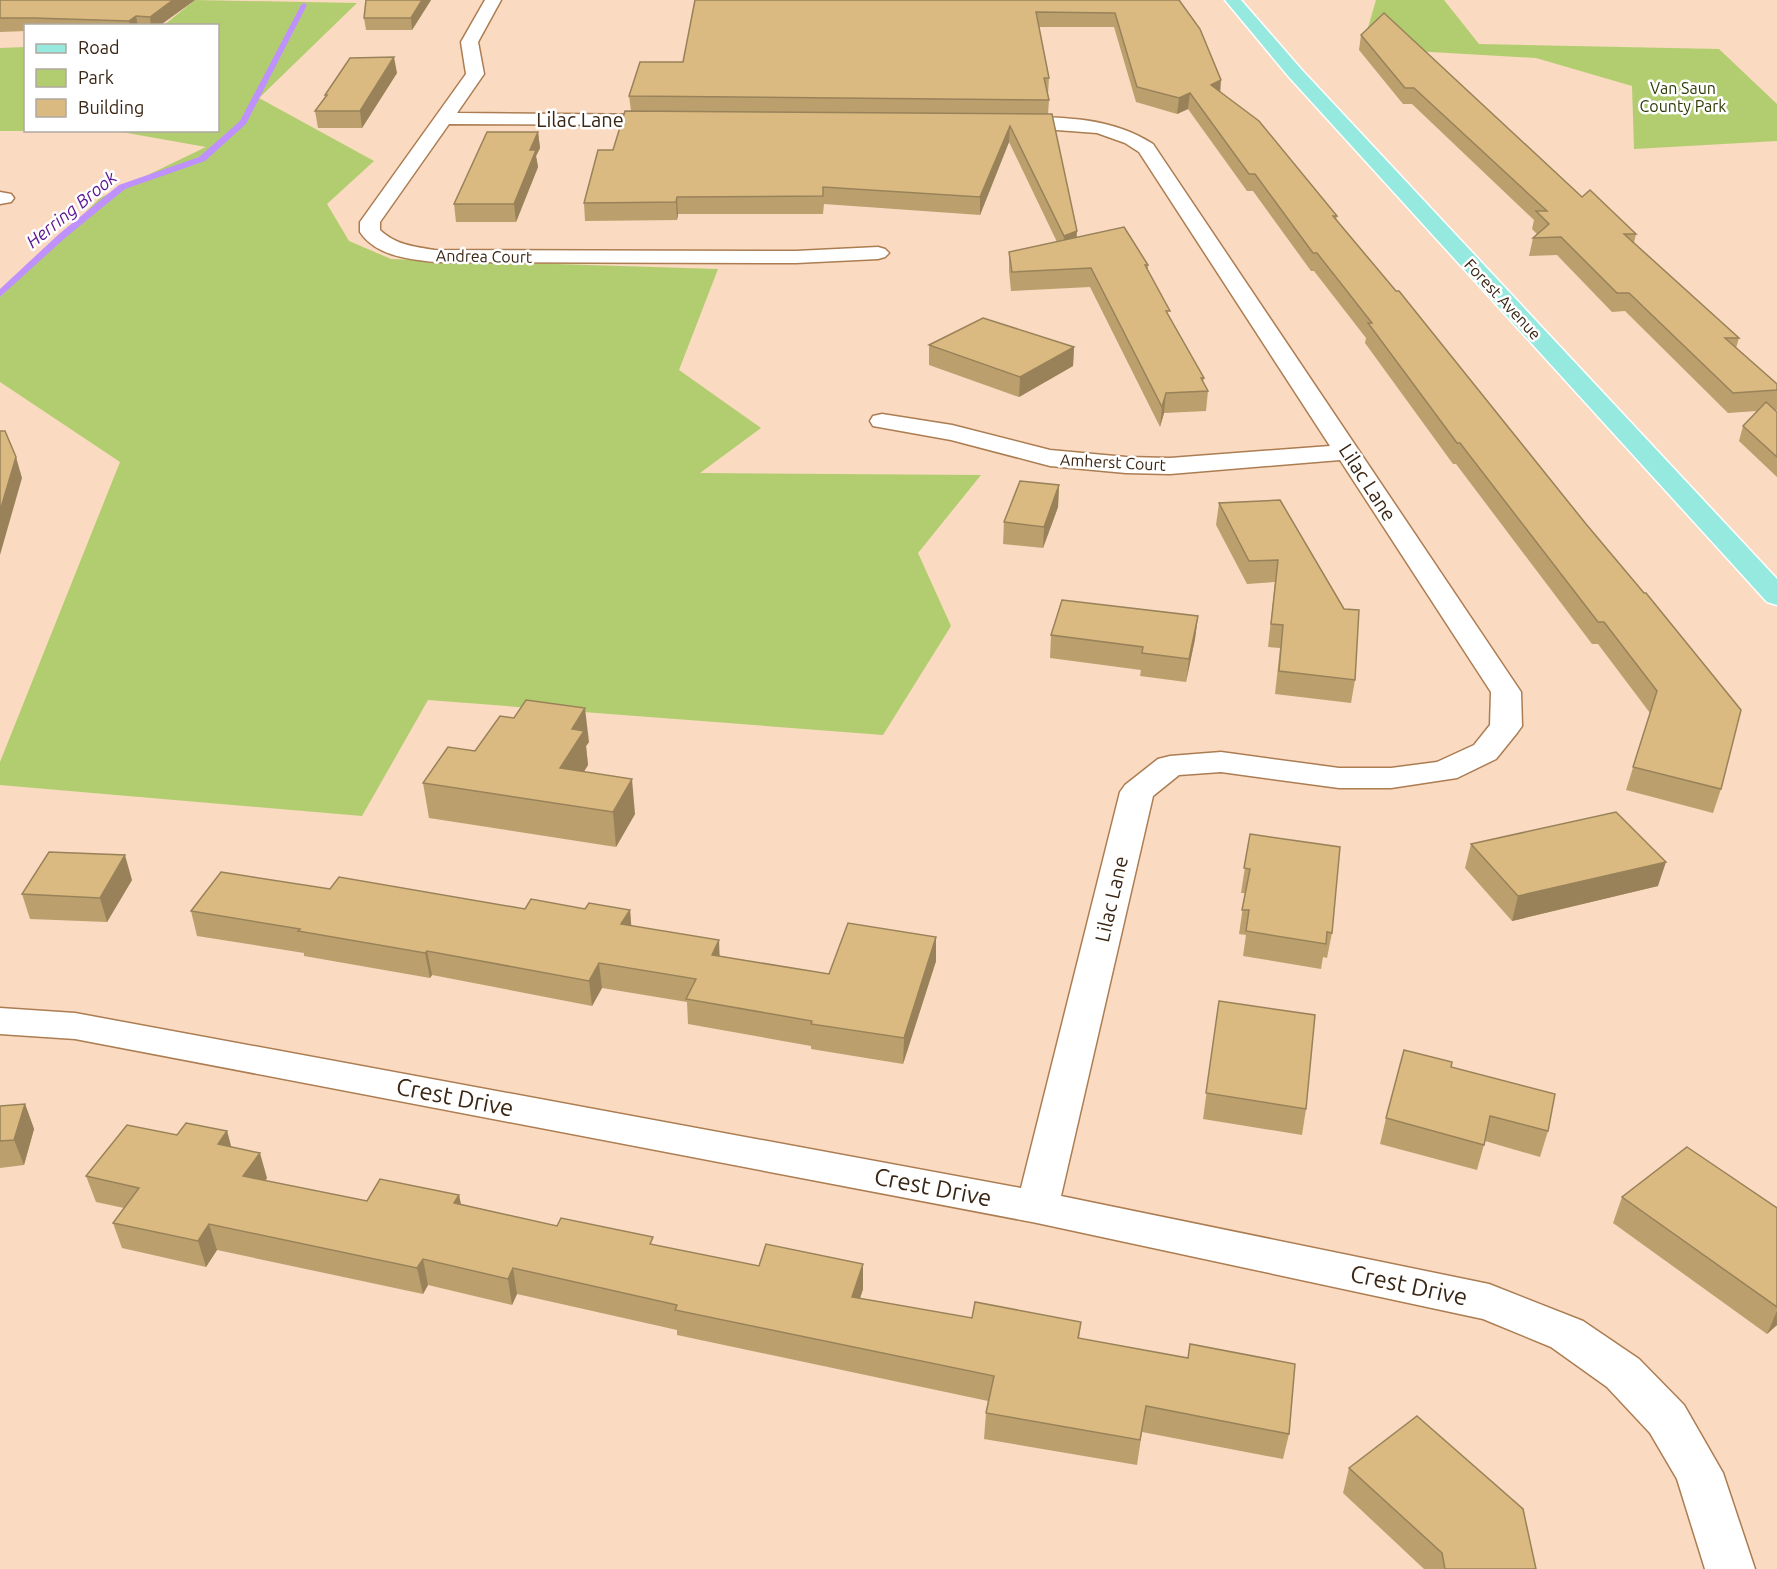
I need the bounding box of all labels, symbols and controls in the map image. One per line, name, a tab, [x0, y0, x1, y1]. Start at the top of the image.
legend	[24, 24, 219, 132]
text: Road	[78, 37, 120, 57]
text: Park	[78, 67, 114, 87]
park label: Van Saun County Park	[1640, 79, 1726, 115]
text: Building	[78, 97, 144, 117]
street label: Lilac Lane	[536, 108, 624, 131]
water label: Herring Brook	[22, 166, 121, 251]
street label: Andrea Court	[436, 246, 533, 266]
street label: Forest Avenue	[1461, 255, 1545, 343]
street label: Lilac Lane	[1335, 439, 1401, 525]
street label: Amherst Court	[1060, 450, 1167, 474]
street label: Lilac Lane	[1090, 854, 1132, 944]
street label: Crest Drive	[394, 1072, 516, 1122]
street label: Crest Drive	[872, 1162, 994, 1212]
street label: Crest Drive	[1348, 1259, 1470, 1311]

